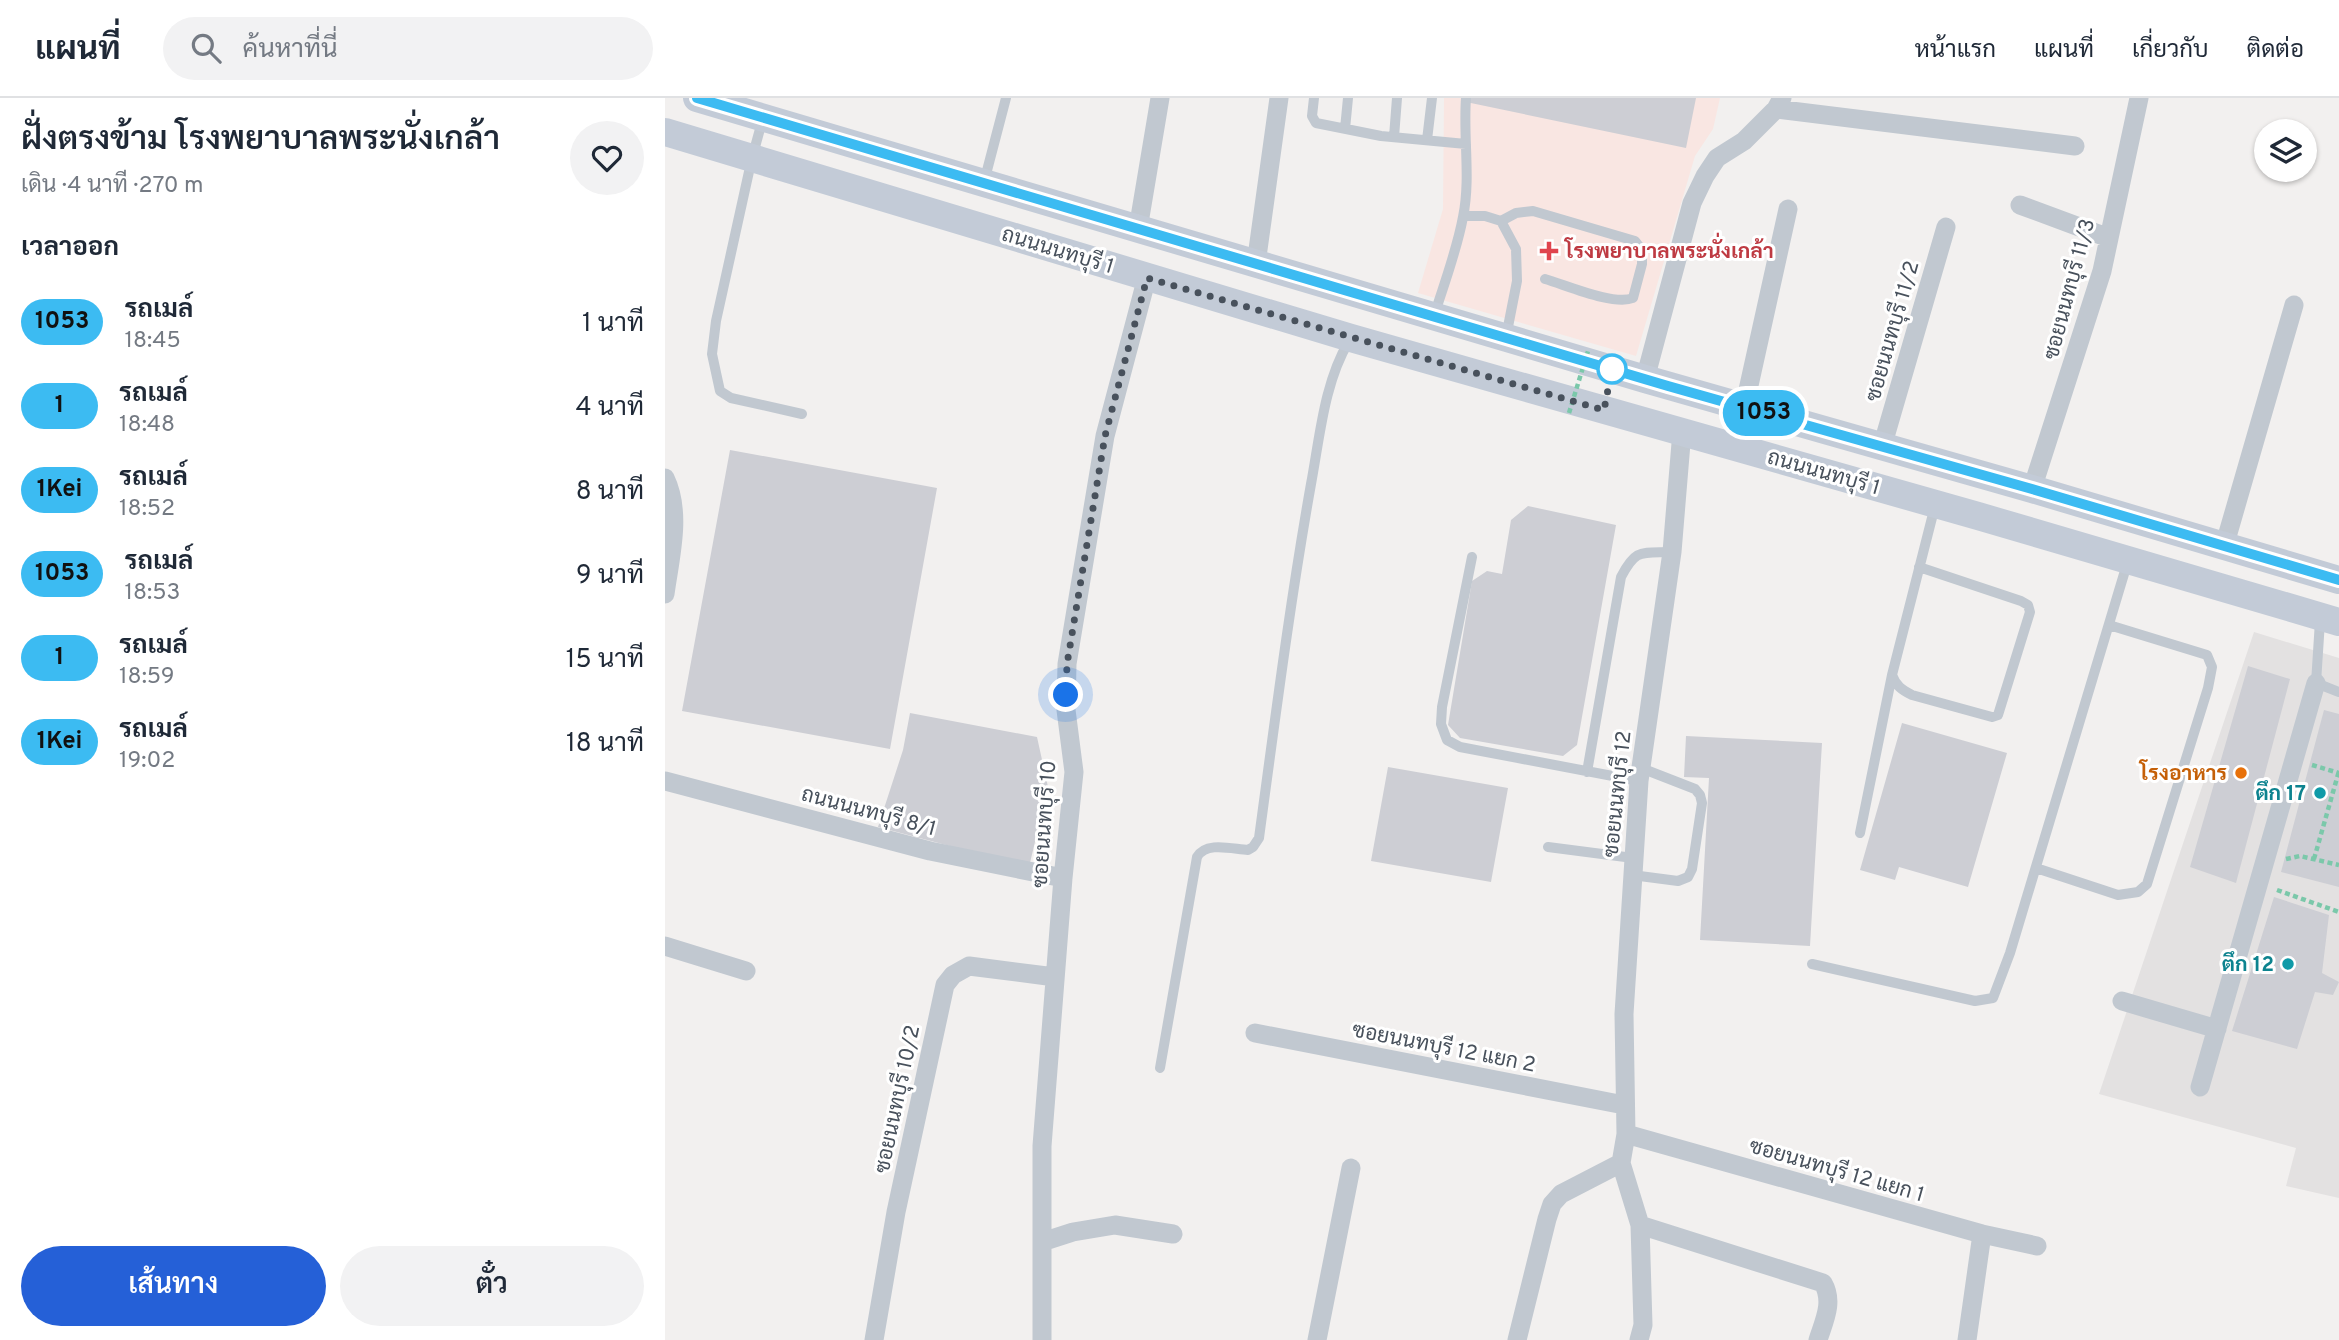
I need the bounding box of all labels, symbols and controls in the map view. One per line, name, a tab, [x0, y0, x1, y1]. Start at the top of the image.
search box	[163, 17, 653, 80]
icon: search	[187, 29, 225, 67]
text: แผนที่	[35, 30, 121, 72]
text: ค้นหาที่นี่	[243, 34, 338, 67]
text: หน้าแรก	[1915, 36, 1996, 66]
text: แผนที่	[2034, 36, 2094, 66]
text: เกี่ยวกับ	[2132, 36, 2209, 66]
text: ติดต่อ	[2247, 36, 2304, 66]
map controls	[2254, 119, 2317, 182]
button: layers	[2254, 119, 2317, 182]
text: ฝั่งตรงข้าม โรงพยาบาลพระนั่งเกล้า	[21, 120, 500, 162]
button: heart	[570, 121, 644, 195]
text: เดิน · 4 นาที · 270 m	[21, 172, 203, 201]
street label: ซอยนนทบุรี 11/3	[2038, 216, 2102, 363]
street label: ถนนนนทบุรี 1	[998, 221, 1117, 281]
text: เวลาออก	[21, 232, 119, 265]
place label: โรงพยาบาลพระนั่งเกล้า	[1563, 232, 1774, 266]
marker: โรงพยาบาลพระนั่งเกล้า	[1539, 241, 1559, 261]
street label: ซอยนนทบุรี 11/2	[1859, 258, 1926, 405]
text: รถเมล์	[124, 294, 193, 327]
text: 1053	[35, 307, 89, 337]
text: 1 นาที	[582, 308, 644, 341]
text: 18:45	[124, 327, 181, 356]
unlabelled marker	[1597, 354, 1627, 384]
text: รถเมล์	[119, 378, 188, 411]
line badge: 1053	[1715, 390, 1813, 436]
text: 1	[55, 391, 64, 421]
text: 4 นาที	[575, 392, 644, 425]
text: 1053	[1737, 398, 1791, 428]
text: 18:48	[119, 411, 175, 440]
street label: ถนนนนทบุรี 1	[1764, 444, 1883, 502]
text: รถเมล์	[119, 462, 188, 495]
text: 1Kei	[37, 475, 82, 505]
text: 8 นาที	[576, 476, 644, 509]
text: 18:52	[119, 495, 175, 524]
text: รถเมล์	[124, 546, 193, 579]
text: 1053	[35, 559, 89, 589]
text: 9 นาที	[576, 560, 644, 593]
text: 18:53	[124, 579, 180, 608]
text: รถเมล์	[119, 630, 188, 663]
text: 1	[55, 643, 64, 673]
text: 15 นาที	[566, 644, 644, 677]
text: 18:59	[119, 663, 175, 692]
your location	[1048, 677, 1083, 712]
text: รถเมล์	[119, 714, 188, 747]
text: 1Kei	[37, 727, 82, 757]
text: 18 นาที	[566, 728, 644, 761]
street label: ซอยนนทบุรี 12	[1597, 729, 1639, 859]
text: 19:02	[119, 747, 175, 776]
street label: ซอยนนทบุรี 10	[1027, 759, 1063, 889]
place label: โรงอาหาร	[2138, 759, 2227, 788]
marker: โรงอาหาร	[2233, 765, 2249, 781]
place label: ตึก 17	[2255, 780, 2306, 808]
street label: ถนนนนทบุรี 8/1	[798, 781, 939, 843]
marker: ตึก 17	[2312, 785, 2328, 801]
place label: ตึก 12	[2222, 951, 2274, 979]
marker: ตึก 12	[2280, 956, 2296, 972]
street label: ซอยนนทบุรี 12 แยก 2	[1350, 1016, 1538, 1079]
street label: ซอยนนทบุรี 10/2	[869, 1022, 927, 1176]
street label: ซอยนนทบุรี 12 แยก 1	[1746, 1133, 1928, 1209]
button: เส้นทาง	[21, 1246, 326, 1326]
button: ตั๋ว	[340, 1246, 644, 1326]

